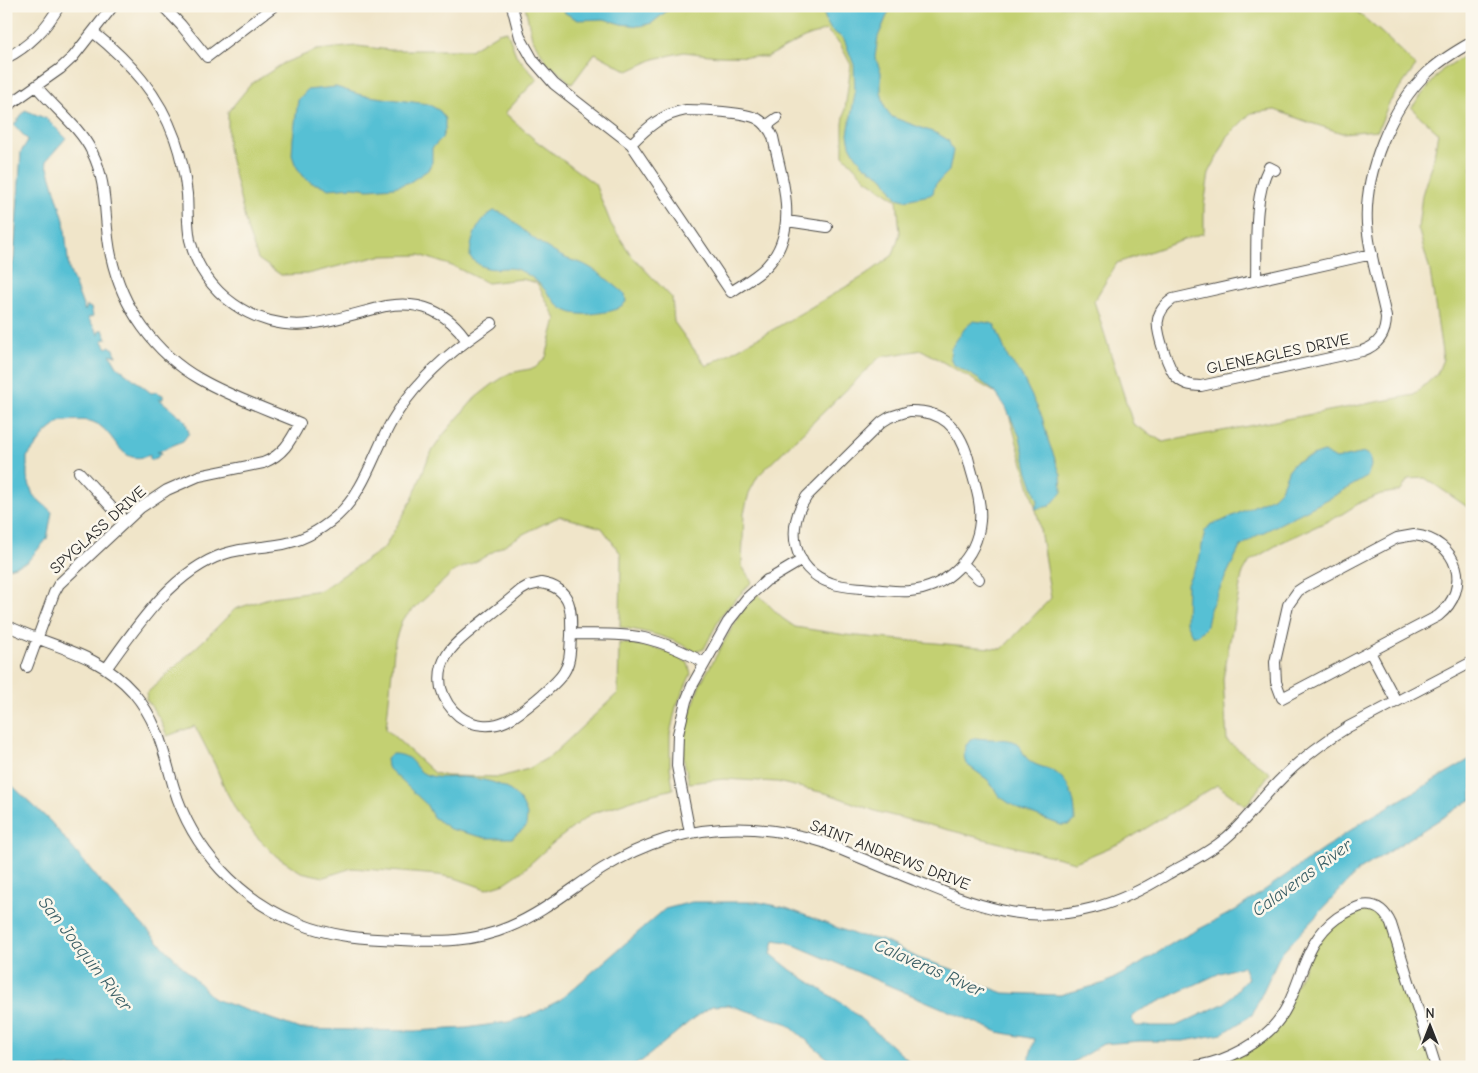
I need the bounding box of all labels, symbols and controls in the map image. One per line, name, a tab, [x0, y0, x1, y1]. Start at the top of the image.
street label: GLENEAGLES DRIVE	[1205, 330, 1352, 378]
street label: SPYGLASS DRIVE	[46, 482, 150, 578]
street label: SAINT ANDREWS DRIVE	[807, 816, 973, 894]
water label: Calaveras River	[1248, 834, 1357, 921]
water label: San Joaquin River	[34, 893, 137, 1016]
water label: Calaveras River	[871, 934, 988, 1002]
north arrow	[1406, 1000, 1456, 1050]
text: N	[1425, 1005, 1435, 1022]

